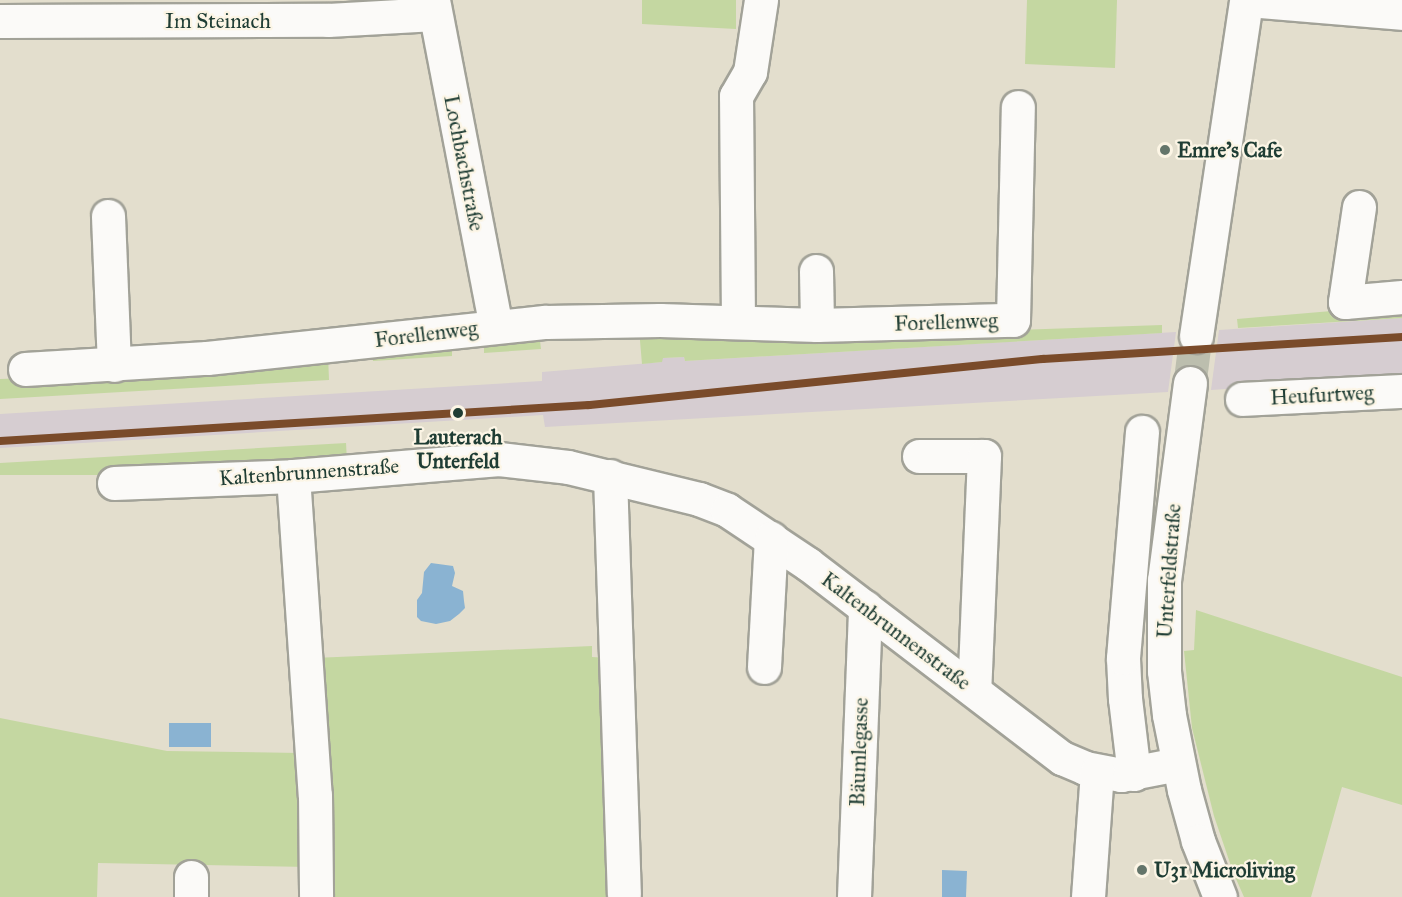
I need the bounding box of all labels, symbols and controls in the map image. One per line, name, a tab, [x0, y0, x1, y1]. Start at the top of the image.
street label: Im Steinach	[165, 8, 271, 34]
street label: Lochbachstraße	[438, 93, 490, 233]
place label: Emre's Cafe	[1177, 137, 1282, 163]
marker: Emre's Cafe	[1158, 143, 1172, 157]
street label: Forellenweg	[894, 308, 998, 336]
street label: Forellenweg	[373, 315, 479, 353]
street label: Heufurtweg	[1270, 380, 1374, 410]
marker: Lauterach Unterfeld	[449, 404, 467, 422]
place label: Lauterach Unterfeld	[413, 424, 503, 474]
street label: Kaltenbrunnenstraße	[218, 453, 400, 491]
street label: Unterfeldstraße	[1152, 503, 1186, 639]
street label: Kaltenbrunnenstraße	[816, 567, 976, 695]
street label: Bäumlegasse	[845, 697, 873, 807]
place label: U31 Microliving	[1154, 857, 1295, 883]
marker: U31 Microliving	[1135, 863, 1149, 877]

